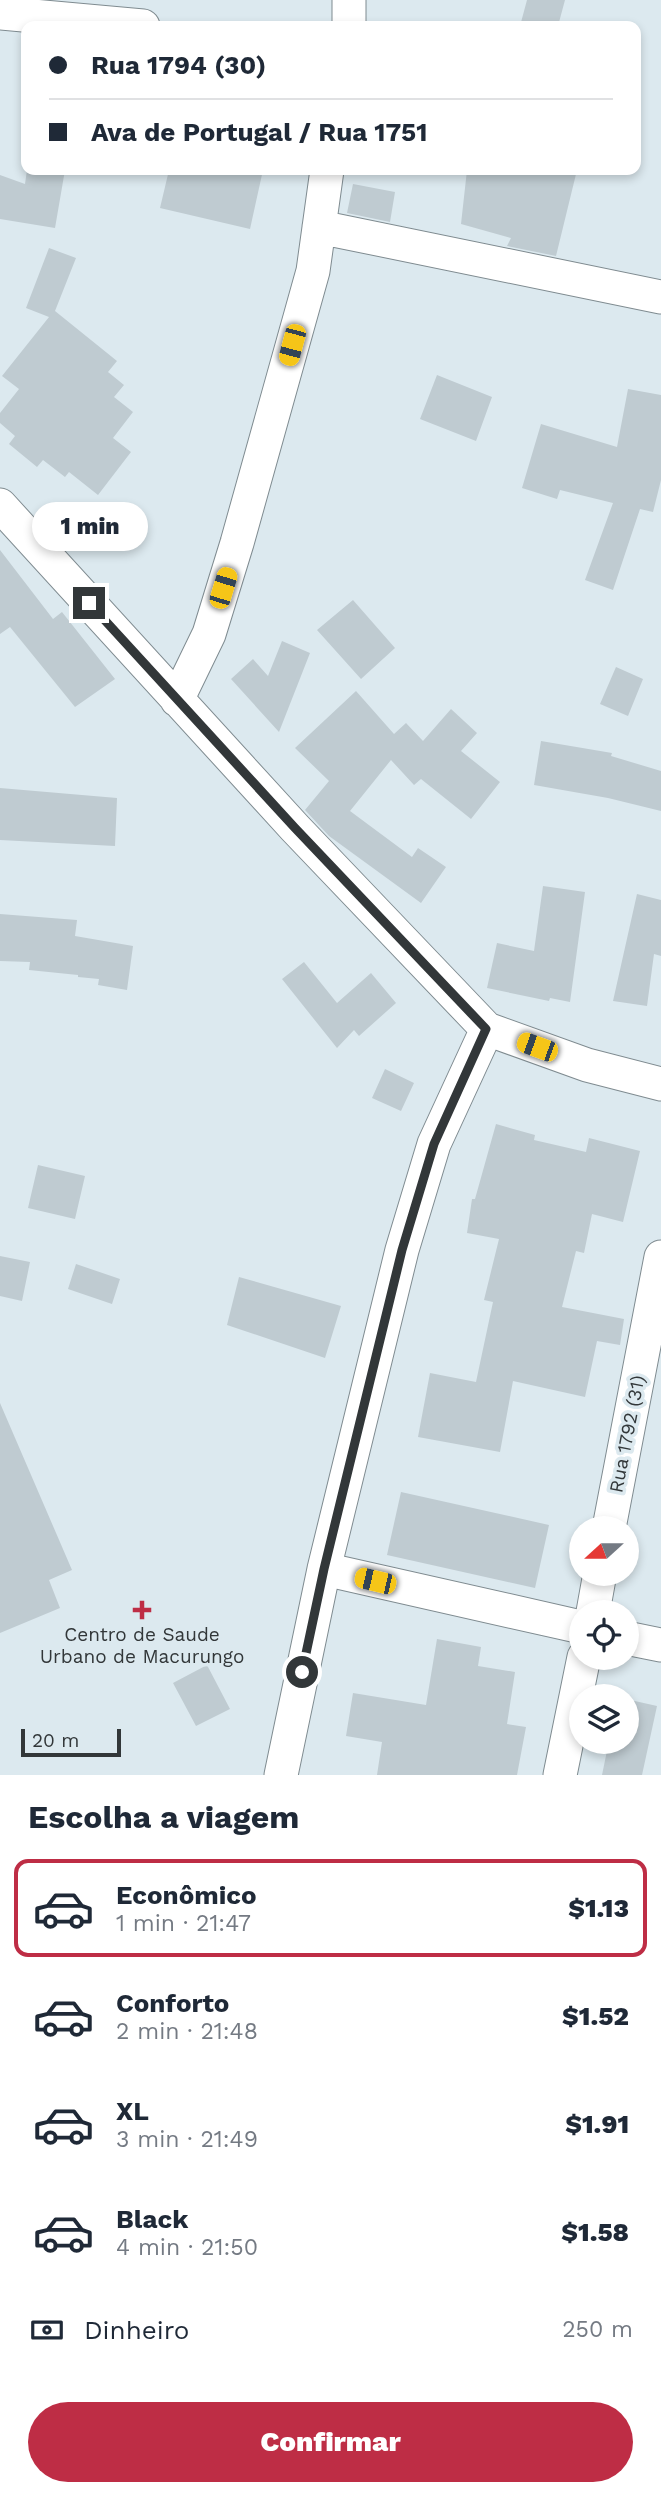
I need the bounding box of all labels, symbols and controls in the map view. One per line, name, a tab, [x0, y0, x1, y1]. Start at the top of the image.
text: Rua 1794 (30)	[91, 50, 266, 80]
text: Ava de Portugal / Rua 1751	[91, 117, 427, 147]
car	[277, 322, 308, 368]
callout: 1 min	[31, 502, 147, 550]
text: 1 min	[60, 513, 120, 540]
car	[207, 565, 240, 611]
route end	[73, 587, 105, 619]
car	[514, 1030, 561, 1064]
street label: Rua 1792 (31)	[604, 1373, 650, 1495]
north arrow	[569, 1516, 639, 1586]
map controls	[569, 1516, 639, 1754]
car	[353, 1566, 398, 1596]
marker: Centro de Saude Urbano de Macurungo	[132, 1600, 152, 1620]
button: locate	[569, 1600, 639, 1670]
place label: Centro de Saude Urbano de Macurungo	[40, 1623, 244, 1668]
route start	[286, 1656, 318, 1688]
button: layers	[569, 1684, 639, 1754]
scale bar	[21, 1726, 121, 1758]
text: 20 m	[32, 1729, 79, 1752]
text: Escolha a viagem	[28, 1798, 299, 1836]
icon: car	[32, 1877, 95, 1940]
text: Econômico	[116, 1880, 257, 1910]
text: $1.13	[568, 1893, 629, 1923]
text: 1 min · 21:47	[116, 1910, 251, 1937]
icon: car	[32, 1985, 95, 2048]
text: Conforto	[116, 1988, 229, 2018]
text: $1.52	[562, 2001, 629, 2031]
text: 2 min · 21:48	[116, 2018, 258, 2045]
icon: car	[32, 2093, 95, 2156]
text: XL	[116, 2096, 149, 2126]
text: $1.91	[565, 2109, 629, 2139]
text: 3 min · 21:49	[116, 2126, 258, 2153]
icon: car	[32, 2201, 95, 2264]
text: Black	[116, 2204, 188, 2234]
text: $1.58	[561, 2217, 629, 2247]
text: 4 min · 21:50	[116, 2234, 258, 2261]
icon: cash	[28, 2311, 66, 2349]
text: Dinheiro	[84, 2315, 189, 2345]
text: 250 m	[562, 2316, 633, 2343]
button: Confirmar	[28, 2402, 633, 2482]

